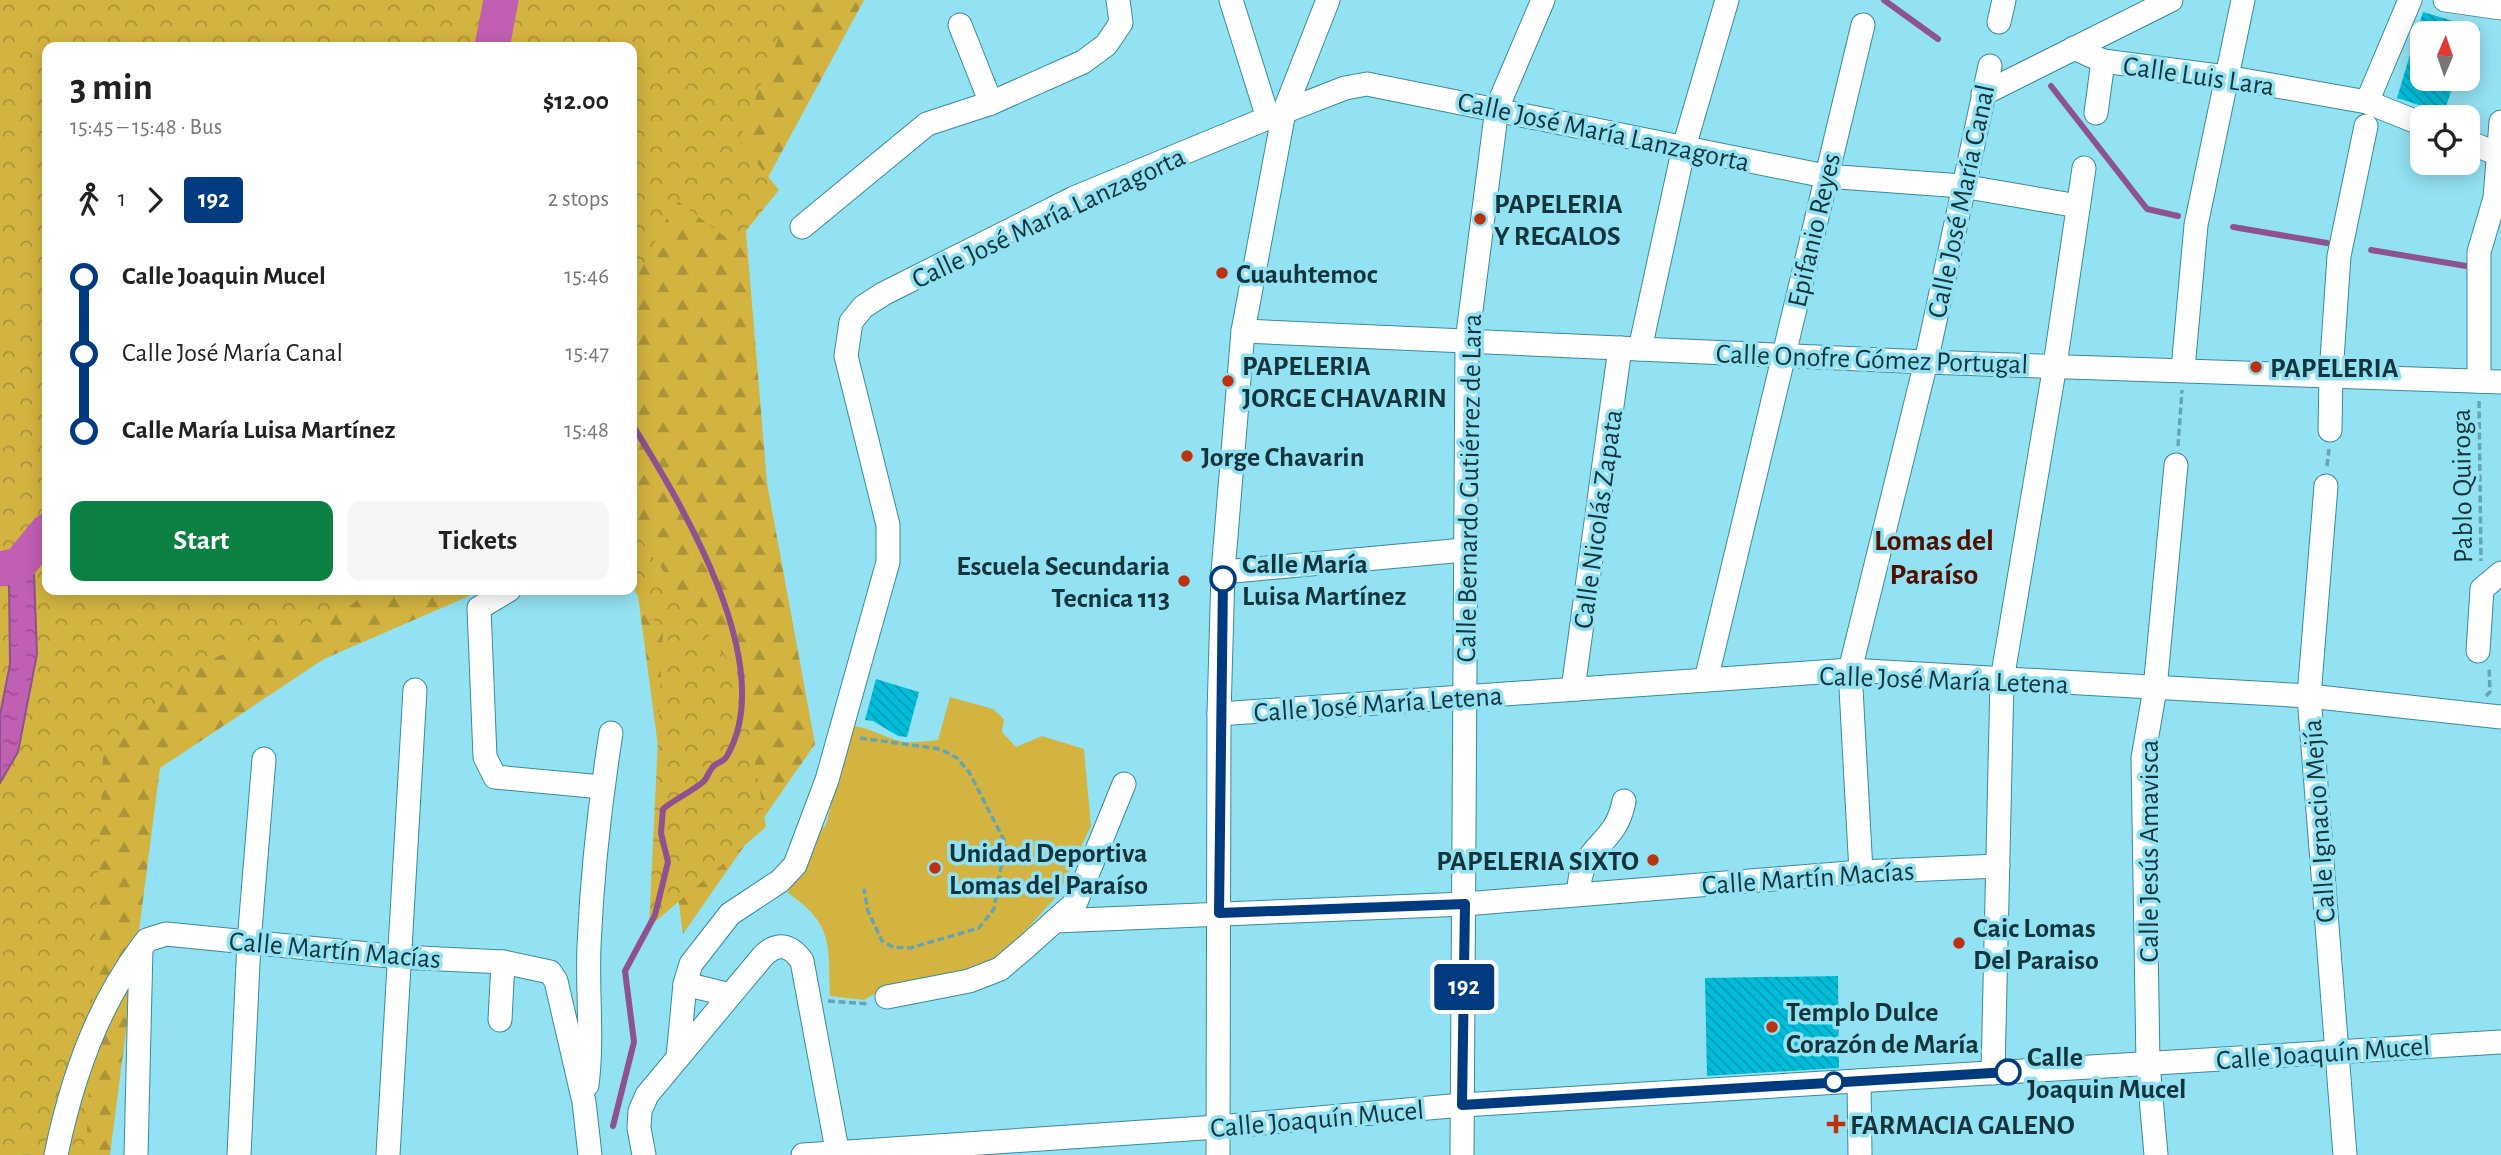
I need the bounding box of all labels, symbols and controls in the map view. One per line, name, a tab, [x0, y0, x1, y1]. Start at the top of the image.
north arrow	[2410, 21, 2480, 91]
map controls	[2410, 21, 2480, 175]
street label: Calle Luis Lara	[2121, 53, 2276, 101]
text: 3 min	[70, 69, 153, 107]
street label: Calle José María Canal	[1924, 82, 2000, 321]
text: $12.00	[543, 88, 609, 114]
street label: Calle José María Lanzagorta	[1455, 88, 1752, 178]
button: locate	[2410, 105, 2480, 175]
text: 15:45 – 15:48 · Bus	[70, 116, 222, 139]
street label: Calle José María Lanzagorta	[908, 143, 1190, 294]
street label: Epifanio Reyes	[1784, 151, 1846, 310]
icon: walk	[70, 181, 108, 219]
icon: forward	[136, 181, 174, 219]
text: 1	[118, 188, 126, 211]
text: 192	[198, 188, 229, 212]
text: 2 stops	[548, 188, 609, 211]
place label: PAPELERIA Y REGALOS	[1494, 191, 1623, 251]
marker: PAPELERIA Y REGALOS	[1472, 211, 1488, 227]
place label: Cuauhtemoc	[1236, 261, 1378, 289]
text: Calle Joaquin Mucel	[122, 263, 326, 289]
text: 15:46	[564, 265, 609, 288]
marker: Cuauhtemoc	[1214, 265, 1230, 281]
street label: Calle Bernardo Gutiérrez de Lara	[1453, 313, 1487, 663]
text: Calle José María Canal	[122, 340, 343, 366]
street label: Calle Onofre Gómez Portugal	[1715, 341, 2029, 379]
text: 15:47	[566, 342, 609, 365]
place label: PAPELERIA JORGE CHAVARIN	[1242, 353, 1447, 413]
place label: PAPELERIA	[2270, 355, 2399, 383]
marker: PAPELERIA	[2248, 359, 2264, 375]
marker: PAPELERIA JORGE CHAVARIN	[1220, 373, 1236, 389]
street label: Calle Nicolás Zapata	[1570, 408, 1628, 631]
street label: Pablo Quiroga	[2448, 408, 2478, 563]
text: Calle María Luisa Martínez	[122, 417, 396, 443]
text: 15:48	[564, 419, 609, 442]
place label: Jorge Chavarin	[1201, 444, 1365, 472]
marker: Jorge Chavarin	[1179, 448, 1195, 464]
button: Start	[70, 501, 333, 581]
button: Tickets	[347, 501, 609, 581]
district label: Lomas del Paraíso	[1874, 526, 1994, 590]
place label: Calle María Luisa Martínez	[1242, 551, 1406, 611]
place label: Escuela Secundaria Tecnica 113	[956, 553, 1170, 613]
marker: Calle María Luisa Martínez	[1210, 566, 1236, 592]
marker: Escuela Secundaria Tecnica 113	[1176, 573, 1192, 589]
street label: Calle José María Letena	[1819, 663, 2069, 699]
street label: Calle José María Letena	[1253, 682, 1504, 728]
street label: Calle Ignacio Mejía	[2299, 718, 2341, 924]
street label: Calle Jesús Amavisca	[2136, 740, 2164, 962]
place label: Unidad Deportiva Lomas del Paraíso	[949, 840, 1148, 900]
place label: PAPELERIA SIXTO	[1436, 848, 1639, 876]
marker: PAPELERIA SIXTO	[1645, 852, 1661, 868]
street label: Calle Martín Macías	[1701, 858, 1915, 900]
marker: Unidad Deportiva Lomas del Paraíso	[927, 860, 943, 876]
place label: Caic Lomas Del Paraiso	[1973, 915, 2099, 975]
street label: Calle Martín Macías	[228, 928, 442, 974]
marker: Caic Lomas Del Paraiso	[1951, 935, 1967, 951]
line badge: 192	[1424, 964, 1504, 1010]
text: 192	[1448, 975, 1480, 999]
place label: Templo Dulce Corazón de María	[1786, 999, 1979, 1059]
marker: Templo Dulce Corazón de María	[1764, 1019, 1780, 1035]
street label: Calle Joaquín Mucel	[2215, 1033, 2431, 1075]
place label: Calle Joaquin Mucel	[2027, 1044, 2186, 1104]
marker: Calle Joaquin Mucel	[1995, 1059, 2021, 1085]
unlabelled marker	[1824, 1072, 1844, 1092]
street label: Calle Joaquín Mucel	[1209, 1097, 1425, 1143]
place label: FARMACIA GALENO	[1850, 1112, 2075, 1140]
marker: FARMACIA GALENO	[1828, 1116, 1844, 1132]

